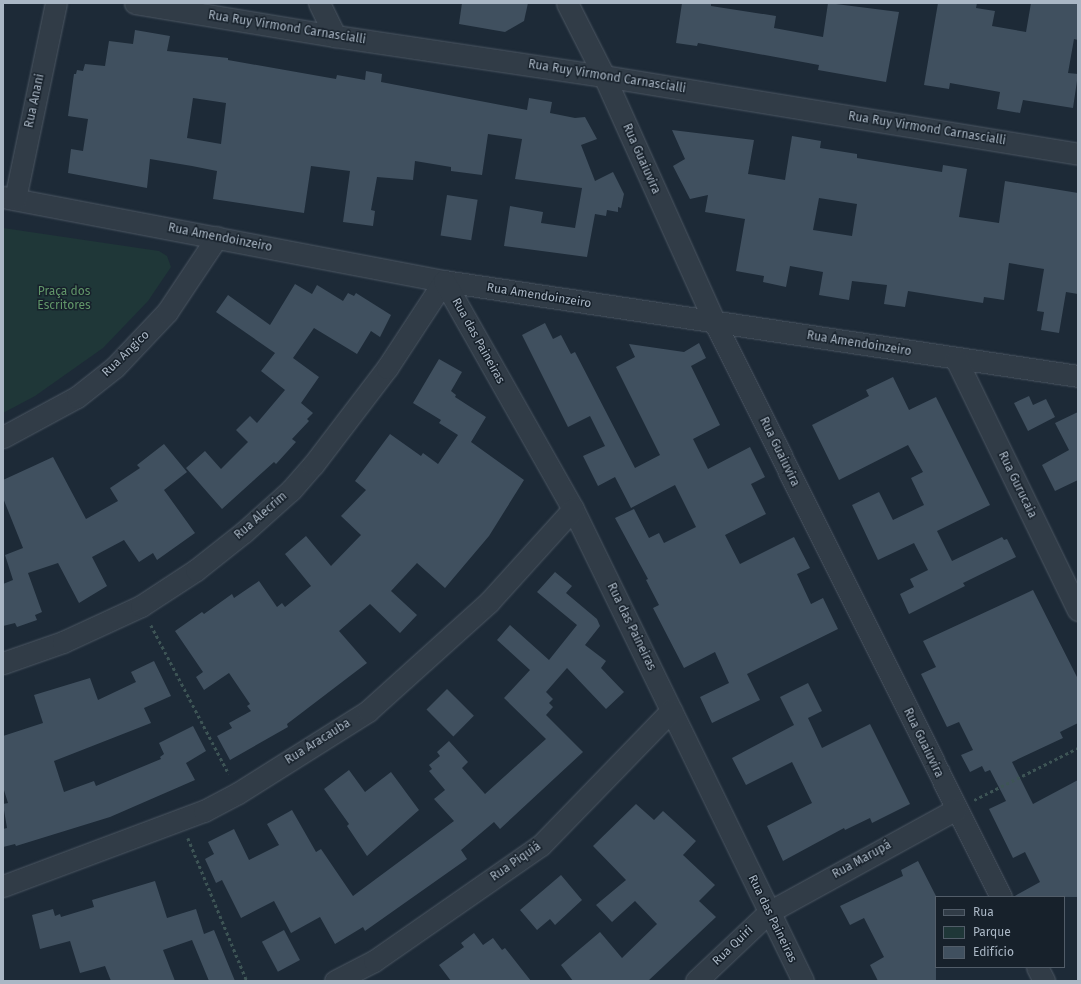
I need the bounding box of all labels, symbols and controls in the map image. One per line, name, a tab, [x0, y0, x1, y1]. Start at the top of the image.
street label: Rua Ruy Virmond Carnascialli	[207, 8, 367, 48]
street label: Rua Ruy Virmond Carnascialli	[527, 57, 687, 97]
street label: Rua Anani	[22, 73, 48, 129]
street label: Rua Ruy Virmond Carnascialli	[847, 109, 1007, 149]
street label: Rua Guaiuvira	[619, 122, 663, 196]
street label: Rua Amendoinzeiro	[167, 221, 273, 255]
street label: Rua Amendoinzeiro	[486, 281, 592, 311]
park label: Praça dos Escritores	[37, 285, 91, 313]
street label: Rua das Paineiras	[448, 296, 508, 386]
street label: Rua Angico	[99, 328, 153, 380]
street label: Rua Amendoinzeiro	[806, 329, 912, 359]
street label: Rua Guaiuvira	[756, 415, 802, 489]
street label: Rua Gurucaia	[995, 449, 1039, 521]
street label: Rua Alecrim	[232, 489, 290, 543]
street label: Rua das Paineiras	[604, 581, 658, 673]
street label: Rua Guaiuvira	[900, 706, 946, 780]
street label: Rua Aracauba	[283, 716, 353, 768]
street label: Rua Marupá	[830, 838, 894, 882]
street label: Rua Piquiá	[488, 839, 544, 885]
street label: Rua das Paineiras	[745, 873, 799, 965]
legend	[935, 896, 1065, 968]
text: Rua	[973, 905, 994, 919]
street label: Rua Quiri	[710, 923, 756, 969]
text: Parque	[973, 925, 1011, 939]
text: Edifício	[973, 945, 1014, 959]

